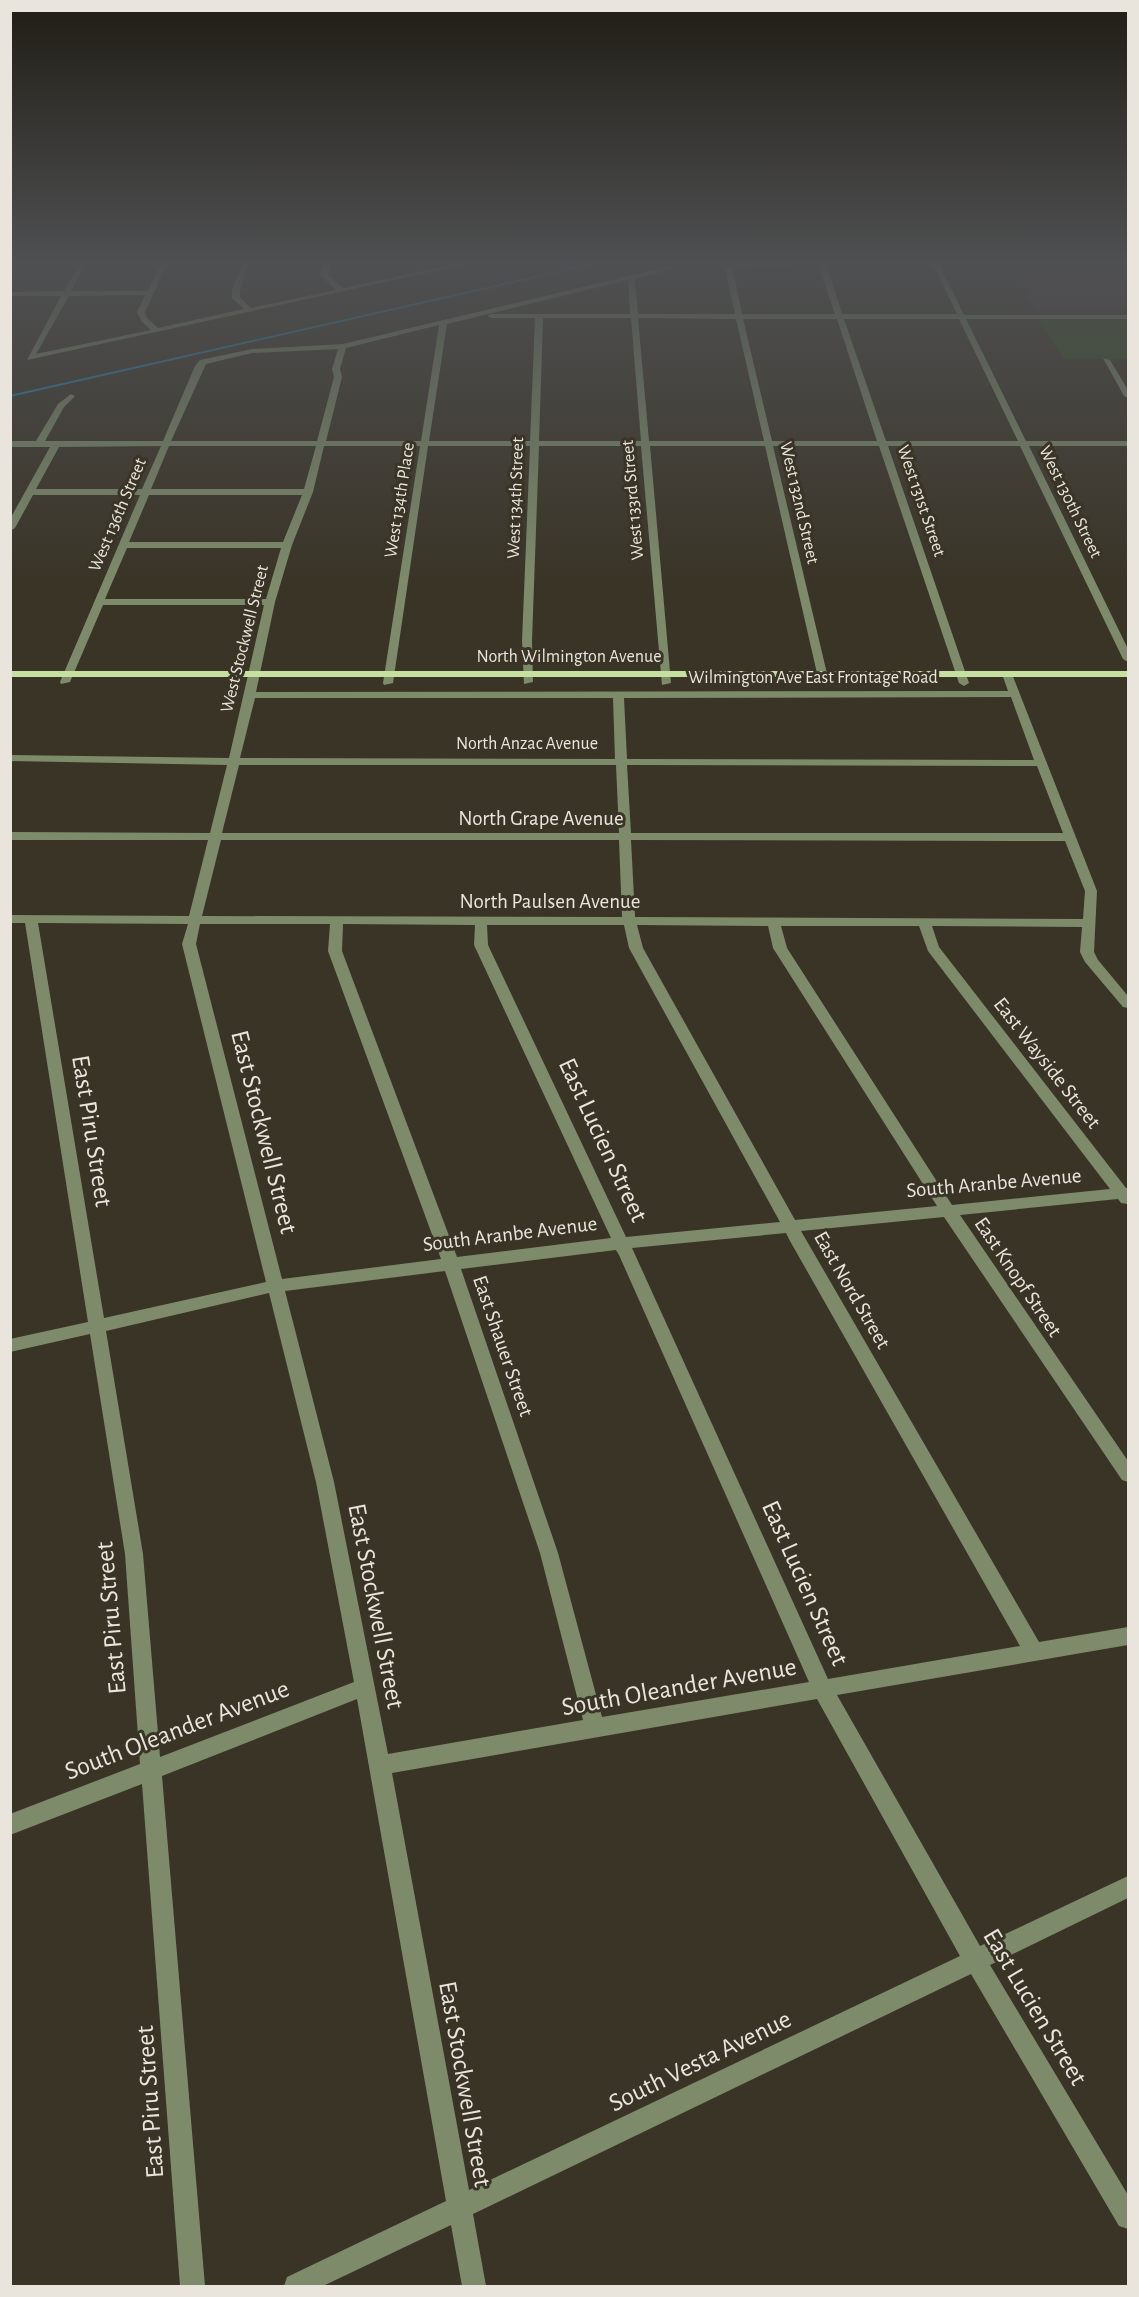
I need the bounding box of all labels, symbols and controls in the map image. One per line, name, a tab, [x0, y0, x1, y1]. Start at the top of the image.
street label: West 134th Street	[505, 437, 527, 559]
street label: West 133rd Street	[619, 439, 647, 561]
street label: West 132nd Street	[776, 440, 822, 566]
street label: West 134th Place	[382, 441, 418, 559]
street label: West 131st Street	[894, 443, 949, 559]
street label: West 130th Street	[1035, 443, 1105, 561]
street label: West 136th Street	[86, 455, 150, 574]
street label: West Stockwell Street	[218, 563, 272, 715]
street label: North Wilmington Avenue	[476, 648, 662, 666]
street label: Wilmington Ave East Frontage Road	[688, 669, 938, 687]
street label: North Anzac Avenue	[456, 735, 598, 753]
street label: North Grape Avenue	[458, 808, 624, 829]
street label: North Paulsen Avenue	[460, 891, 640, 912]
street label: East Wayside Street	[990, 994, 1105, 1133]
street label: East Stockwell Street	[226, 1028, 302, 1236]
street label: East Piru Street	[67, 1053, 117, 1209]
street label: East Lucien Street	[554, 1054, 652, 1226]
street label: South Aranbe Avenue	[906, 1165, 1082, 1201]
street label: South Aranbe Avenue	[422, 1213, 598, 1255]
street label: East Knopf Street	[970, 1213, 1066, 1341]
street label: East Nord Street	[810, 1228, 894, 1353]
street label: East Shauer Street	[469, 1273, 537, 1420]
street label: East Lucien Street	[757, 1497, 853, 1669]
street label: East Stockwell Street	[343, 1501, 409, 1711]
street label: East Piru Street	[91, 1541, 131, 1695]
street label: South Oleander Avenue	[560, 1654, 798, 1720]
street label: South Oleander Avenue	[61, 1675, 293, 1785]
street label: East Lucien Street	[978, 1924, 1092, 2090]
street label: East Stockwell Street	[434, 1979, 496, 2189]
street label: South Vesta Avenue	[605, 2006, 795, 2116]
street label: East Piru Street	[132, 2025, 168, 2179]

